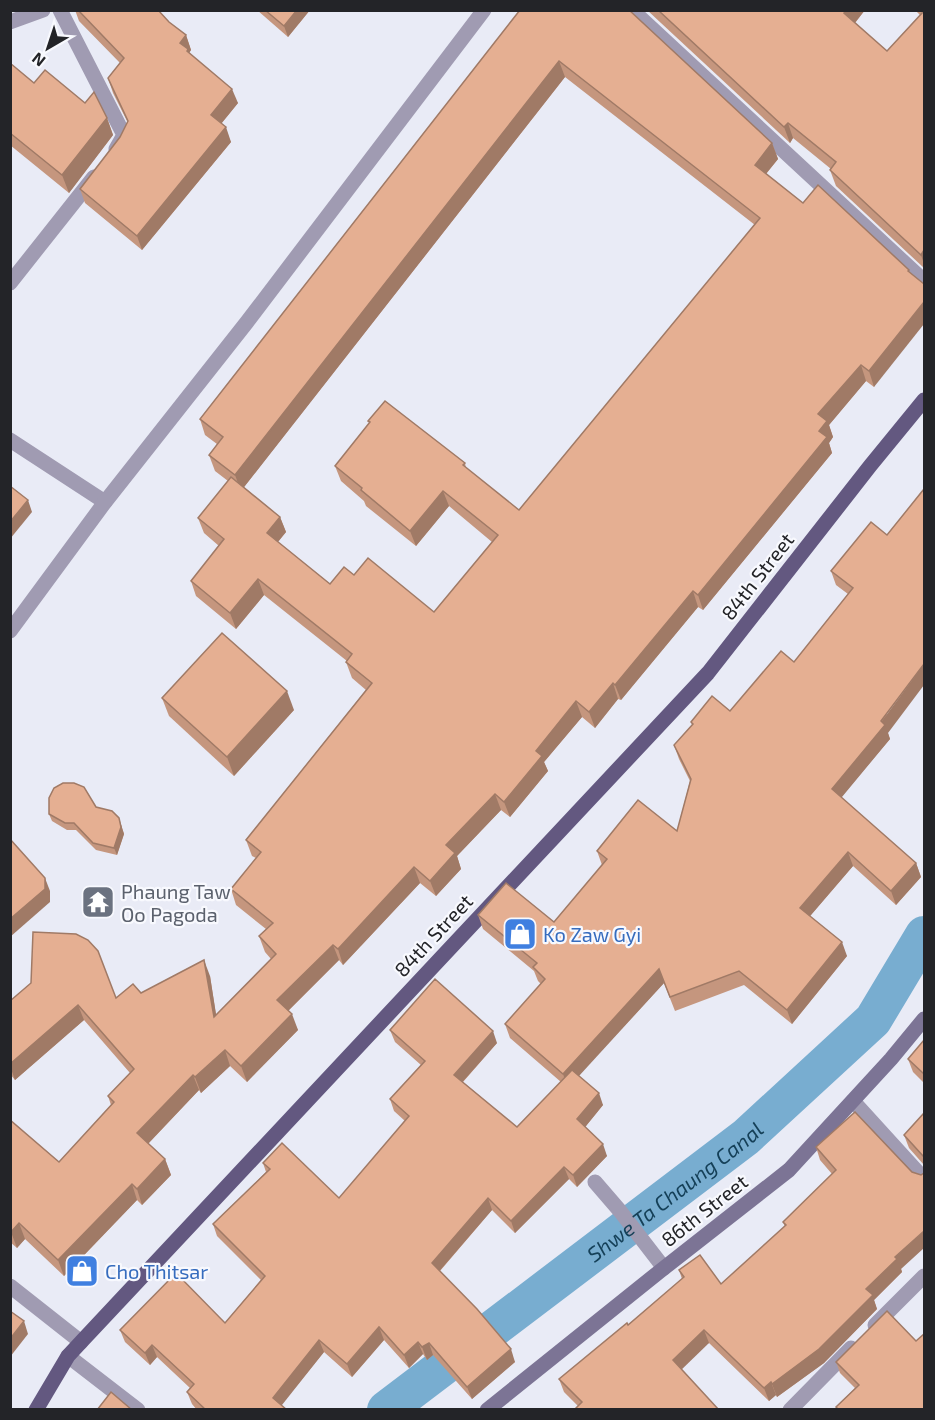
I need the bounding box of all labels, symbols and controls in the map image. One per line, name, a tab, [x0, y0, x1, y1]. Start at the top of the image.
north arrow	[18, 18, 78, 78]
text: N	[28, 49, 49, 71]
street label: 84th Street	[716, 527, 799, 624]
place label: Phaung Taw Oo Pagoda	[121, 879, 231, 926]
temple icon: Phaung Taw Oo Pagoda	[80, 884, 116, 920]
street label: 84th Street	[389, 889, 477, 981]
shop icon: Ko Zaw Gyi	[502, 916, 538, 952]
place label: Ko Zaw Gyi	[543, 922, 641, 946]
water label: Shwe Ta Chaung Canal	[581, 1116, 767, 1266]
street label: 86th Street	[656, 1169, 752, 1251]
shop icon: Cho Thitsar	[64, 1253, 100, 1289]
place label: Cho Thitsar	[105, 1259, 208, 1283]

